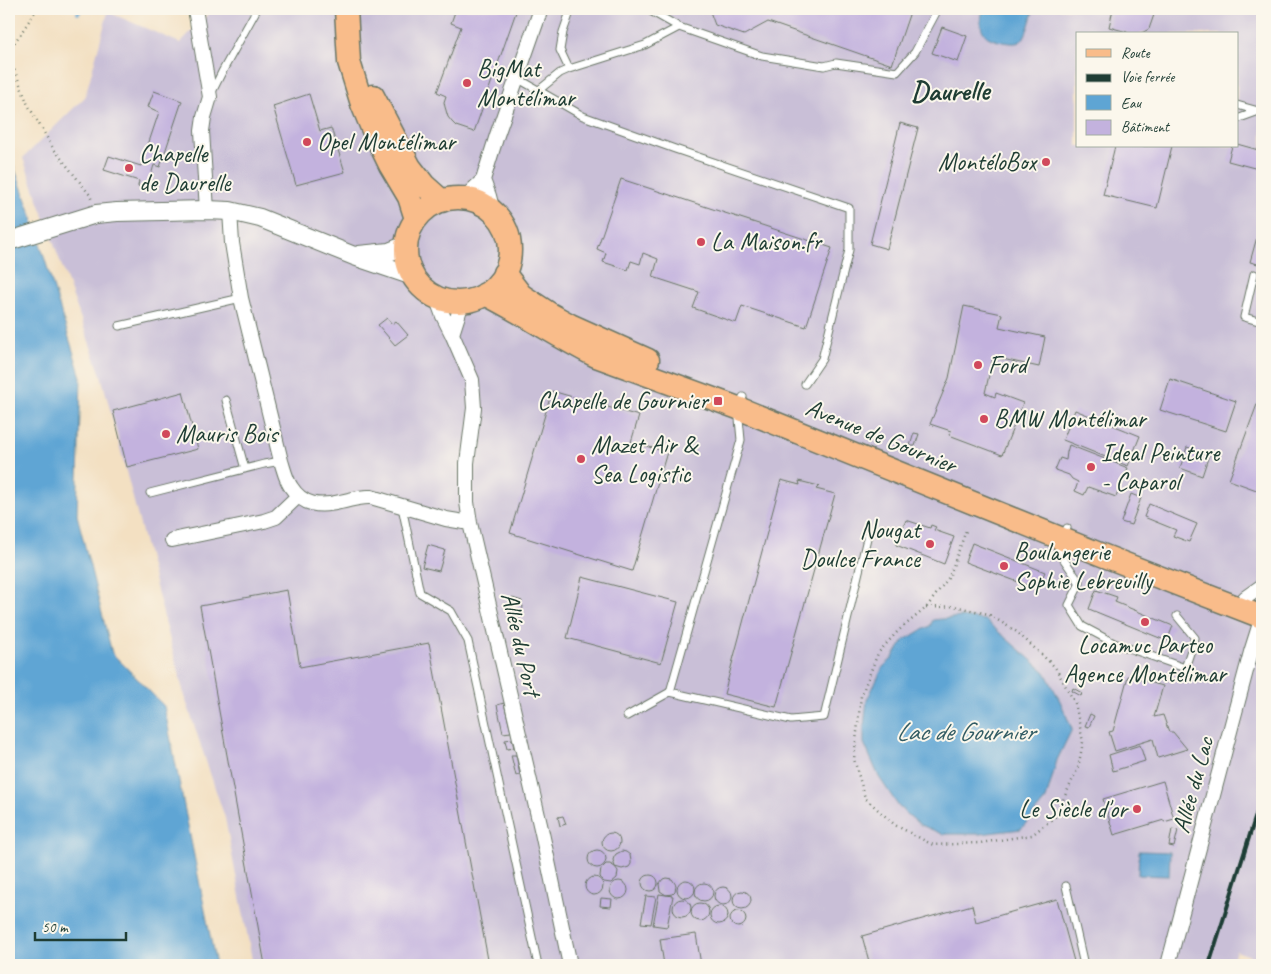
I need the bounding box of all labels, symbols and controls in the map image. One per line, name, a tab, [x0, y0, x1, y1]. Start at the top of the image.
legend	[1076, 32, 1238, 148]
text: Route	[1121, 44, 1151, 63]
place label: BigMat Montélimar	[477, 53, 577, 114]
text: Voie ferrée	[1121, 68, 1175, 87]
district label: Daurelle	[911, 73, 992, 108]
marker: BigMat Montélimar	[461, 77, 473, 89]
text: Eau	[1121, 94, 1142, 113]
text: Bâtiment	[1121, 118, 1171, 137]
place label: Opel Montélimar	[317, 126, 457, 158]
marker: Opel Montélimar	[301, 136, 313, 148]
place label: Chapelle de Daurelle	[139, 138, 232, 199]
place label: MontéloBox	[938, 146, 1038, 178]
marker: MontéloBox	[1040, 156, 1052, 168]
marker: Chapelle de Daurelle	[123, 162, 135, 174]
place label: La Maison.fr	[711, 226, 823, 258]
marker: La Maison.fr	[695, 236, 707, 248]
place label: Ford	[988, 349, 1031, 381]
marker: Ford	[972, 359, 984, 371]
place label: Chapelle de Gournier	[537, 385, 710, 417]
street label: Avenue de Gournier	[801, 391, 963, 482]
marker: Chapelle de Gournier	[712, 395, 724, 407]
place label: BMW Montélimar	[994, 403, 1148, 435]
marker: BMW Montélimar	[978, 413, 990, 425]
place label: Mauris Bois	[176, 418, 280, 450]
marker: Mauris Bois	[160, 428, 172, 440]
place label: Mazet Air & Sea Logistic	[591, 429, 700, 490]
place label: Ideal Peinture - Caparol	[1101, 437, 1221, 498]
marker: Mazet Air & Sea Logistic	[575, 453, 587, 465]
marker: Ideal Peinture - Caparol	[1085, 461, 1097, 473]
place label: Nougat Doulce France	[801, 514, 923, 575]
place label: Boulangerie Sophie Lebreuilly	[1014, 536, 1155, 597]
marker: Nougat Doulce France	[924, 538, 936, 550]
marker: Boulangerie Sophie Lebreuilly	[998, 560, 1010, 572]
street label: Allée du Port	[494, 589, 549, 703]
marker: Locamuc Parteo Agence Montélimar	[1139, 616, 1151, 628]
place label: Locamuc Parteo Agence Montélimar	[1064, 629, 1228, 690]
water label: Lac de Gournier	[896, 715, 1038, 748]
street label: Allée du Lac	[1165, 732, 1221, 837]
place label: Le Siècle d'or	[1019, 793, 1130, 825]
marker: Le Siècle d'or	[1131, 803, 1143, 815]
scale bar	[35, 909, 126, 941]
text: 50 m	[42, 918, 69, 937]

